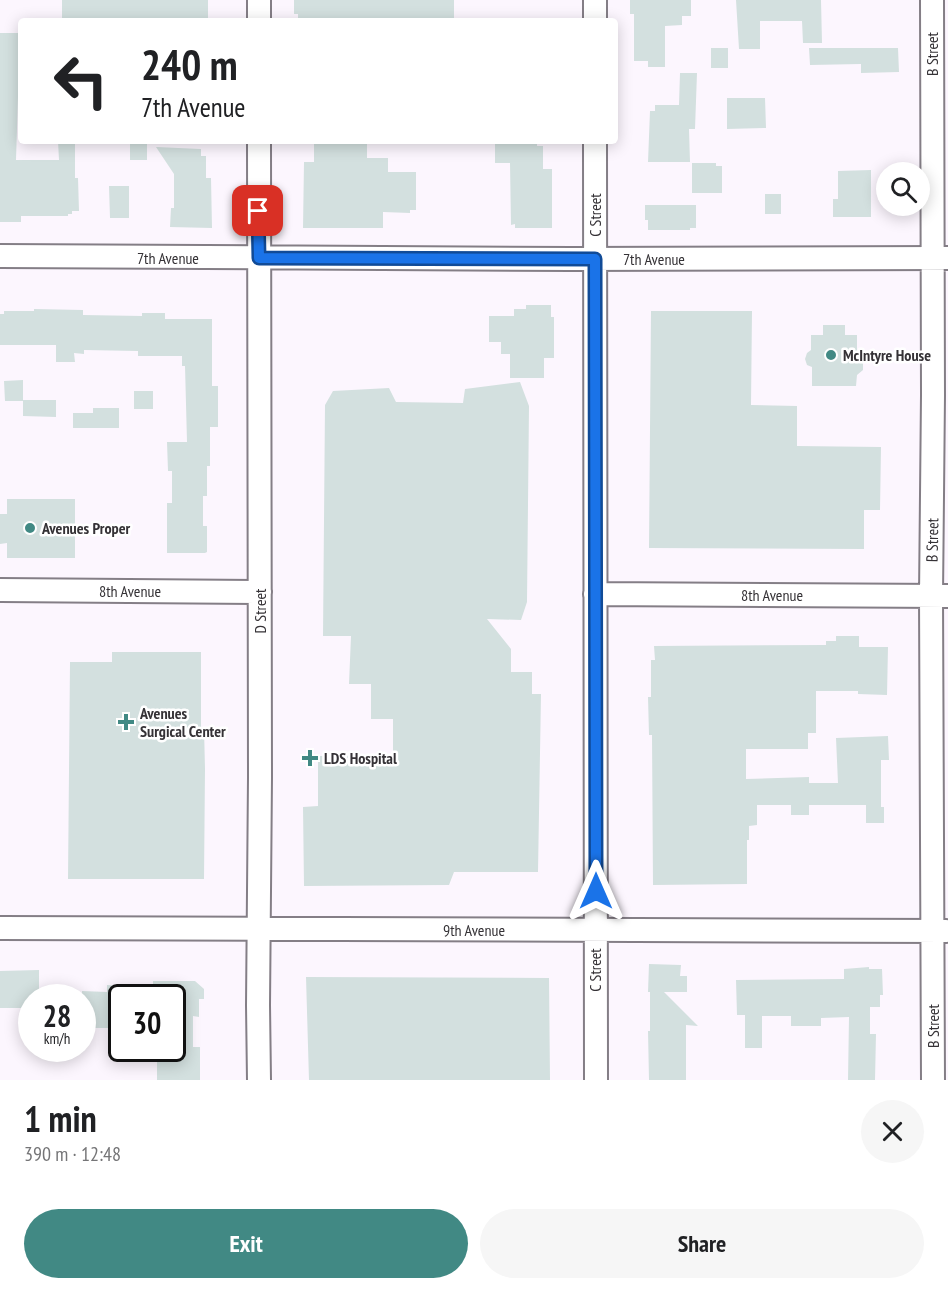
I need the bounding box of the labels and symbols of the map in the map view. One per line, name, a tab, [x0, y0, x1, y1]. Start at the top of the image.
street label: B Street	[922, 31, 942, 76]
pin	[232, 185, 283, 236]
street label: C Street	[585, 193, 605, 237]
street label: 7th Avenue	[137, 248, 199, 268]
street label: 7th Avenue	[623, 249, 685, 269]
place label: McIntyre House	[843, 345, 931, 365]
marker: McIntyre House	[824, 348, 838, 362]
street label: B Street	[922, 517, 942, 562]
place label: Avenues Proper	[41, 518, 131, 538]
marker: Avenues Proper	[23, 521, 37, 535]
street label: 8th Avenue	[99, 581, 161, 601]
street label: 8th Avenue	[741, 585, 803, 605]
street label: D Street	[250, 588, 270, 633]
place label: Avenues Surgical Center	[139, 703, 226, 741]
marker: Avenues Surgical Center	[117, 713, 135, 731]
place label: LDS Hospital	[324, 748, 397, 768]
marker: LDS Hospital	[301, 749, 319, 767]
position arrow	[564, 859, 628, 923]
street label: 9th Avenue	[443, 920, 505, 940]
street label: C Street	[585, 948, 605, 992]
speed limit sign: 30	[108, 984, 186, 1062]
street label: B Street	[923, 1003, 943, 1048]

